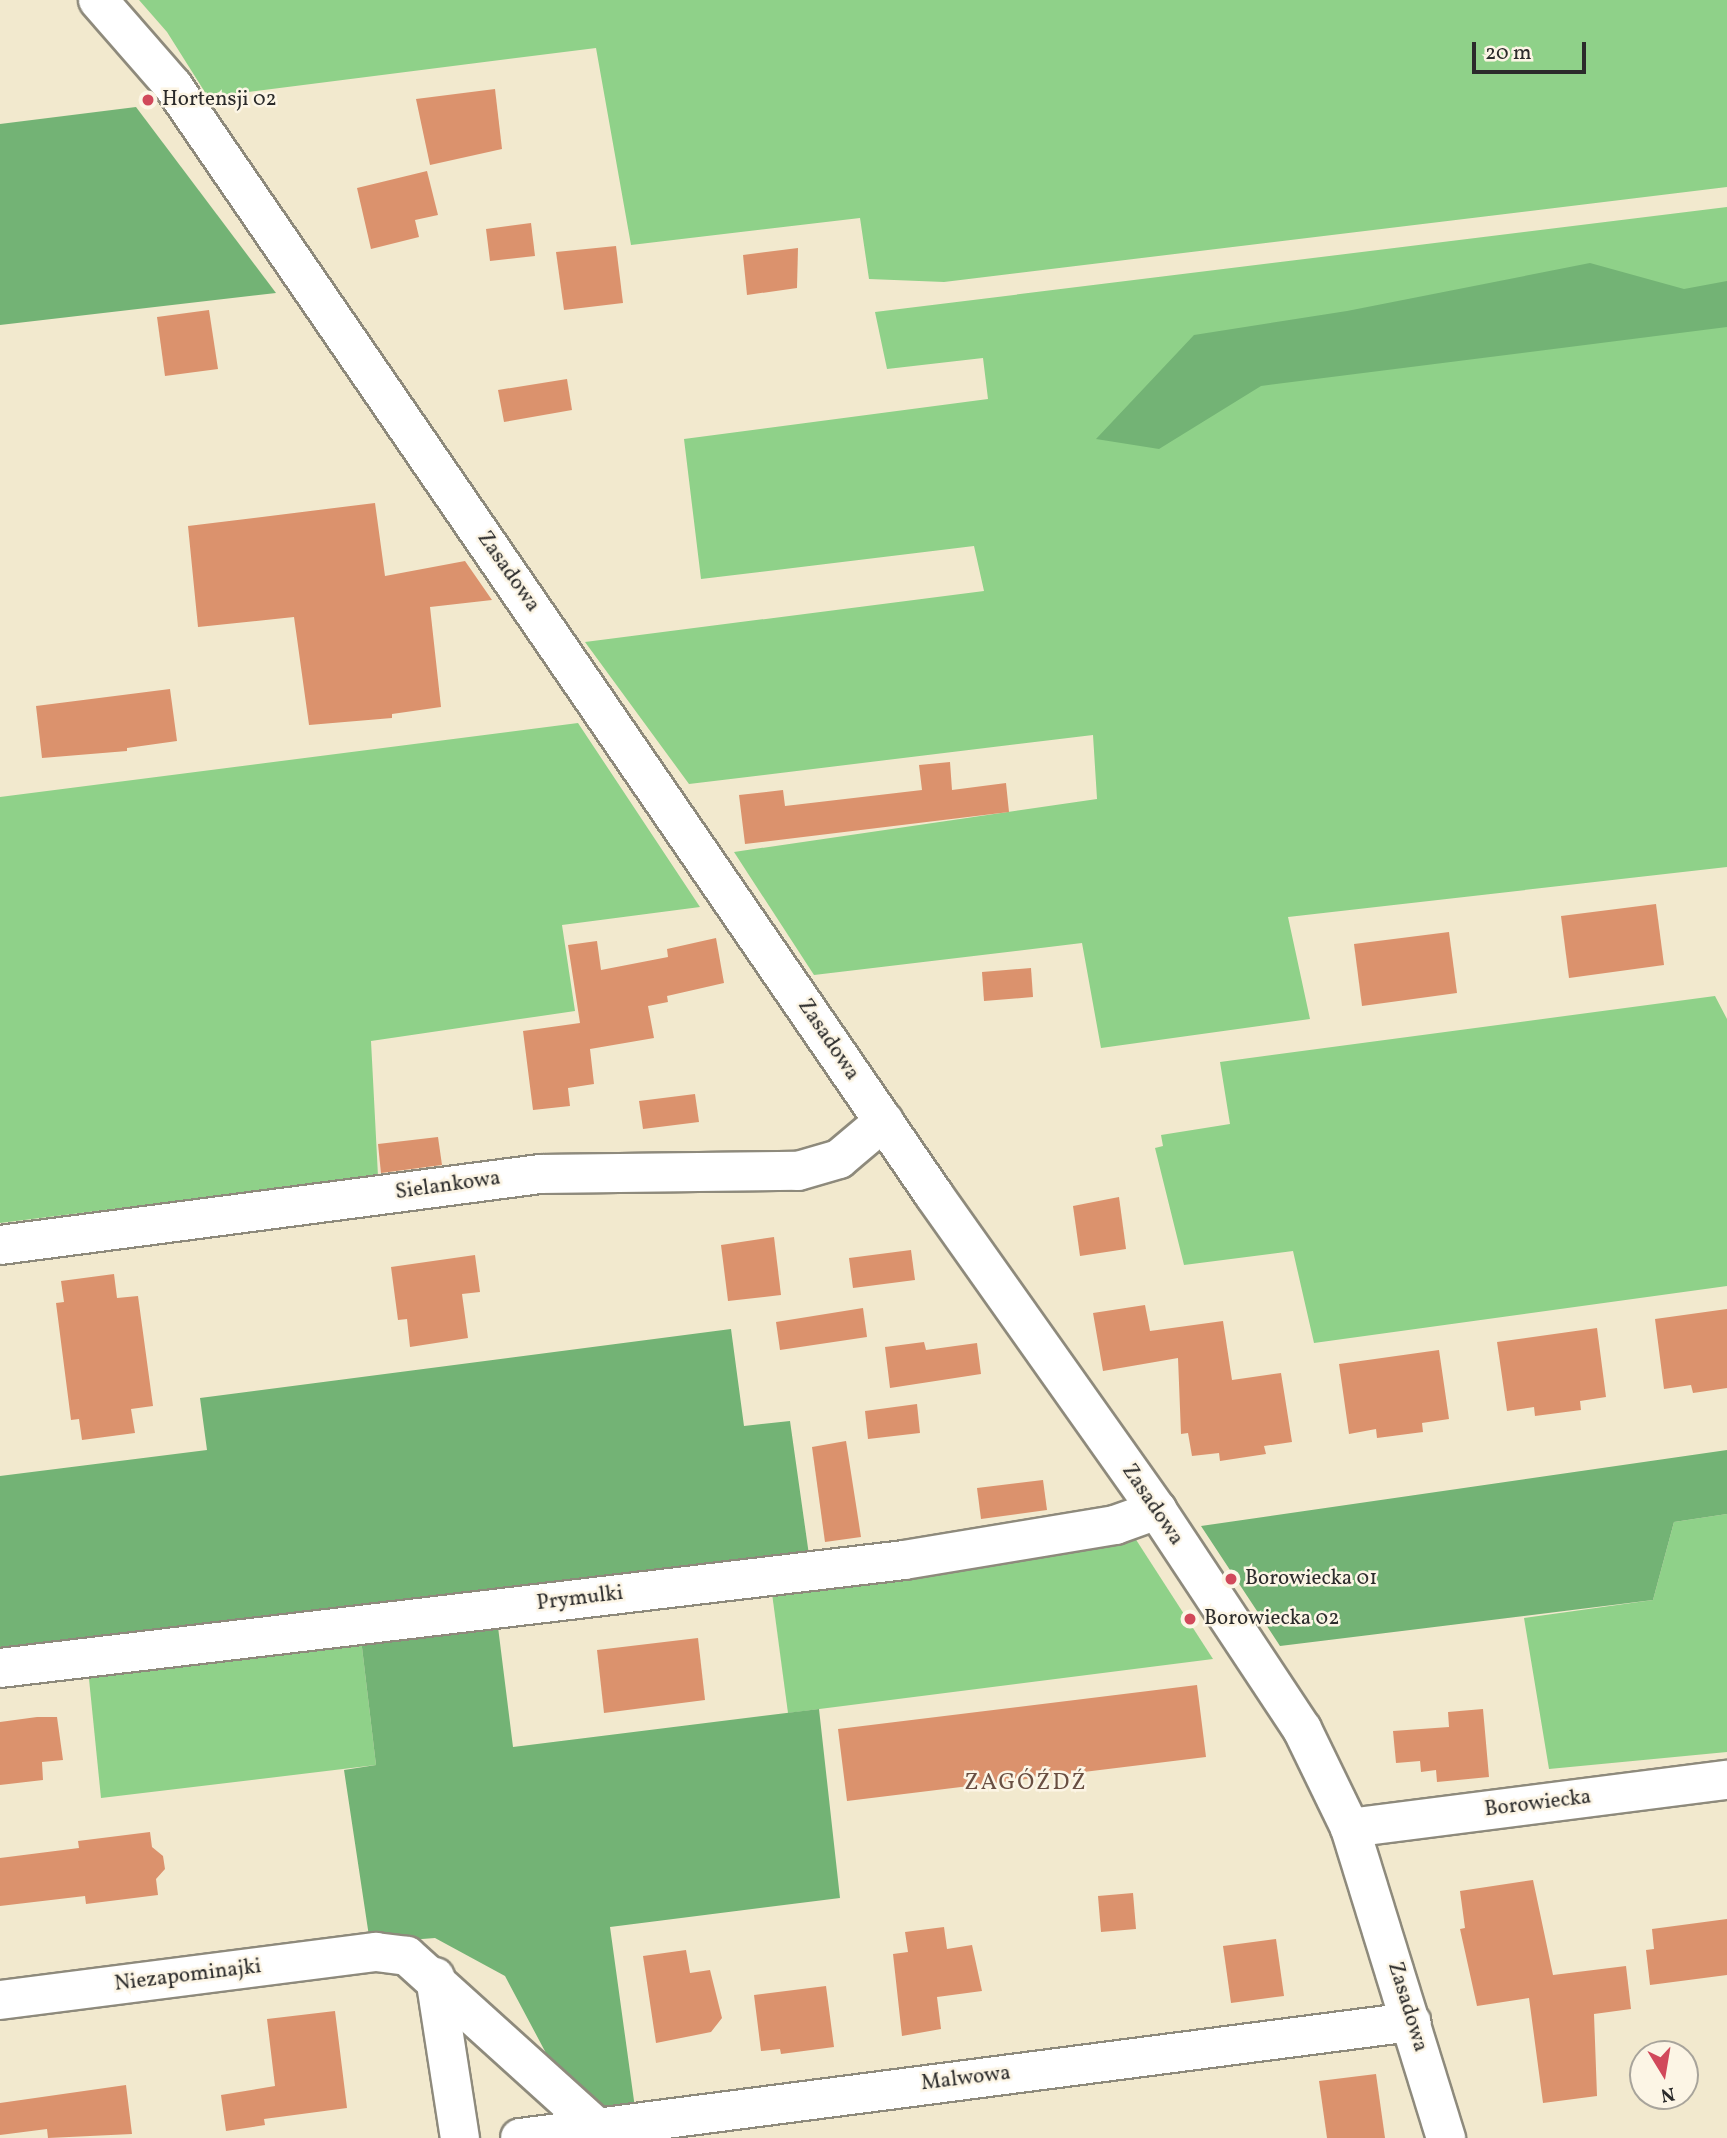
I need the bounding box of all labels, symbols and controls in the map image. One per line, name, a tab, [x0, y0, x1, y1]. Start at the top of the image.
scale bar	[1475, 28, 1589, 72]
text: 20 m	[1485, 39, 1531, 68]
place label: Hortensji 02	[162, 87, 277, 113]
marker: Hortensji 02	[140, 92, 156, 108]
street label: Zasadowa	[471, 527, 545, 617]
street label: Zasadowa	[792, 995, 864, 1085]
street label: Sielankowa	[394, 1166, 502, 1206]
street label: Zasadowa	[1116, 1460, 1188, 1550]
place label: Borowiecka 01	[1245, 1566, 1377, 1592]
marker: Borowiecka 01	[1223, 1571, 1239, 1587]
street label: Prymulki	[535, 1581, 625, 1617]
place label: Borowiecka 02	[1204, 1606, 1339, 1632]
marker: Borowiecka 02	[1182, 1611, 1198, 1627]
district label: ZAGÓŹDŹ	[965, 1769, 1087, 1797]
street label: Borowiecka	[1483, 1785, 1593, 1823]
street label: Niezapominajki	[113, 1954, 263, 1998]
street label: Zasadowa	[1381, 1959, 1433, 2055]
north arrow	[1629, 2040, 1699, 2110]
street label: Malwowa	[920, 2061, 1012, 2097]
text: N	[1658, 2080, 1677, 2108]

